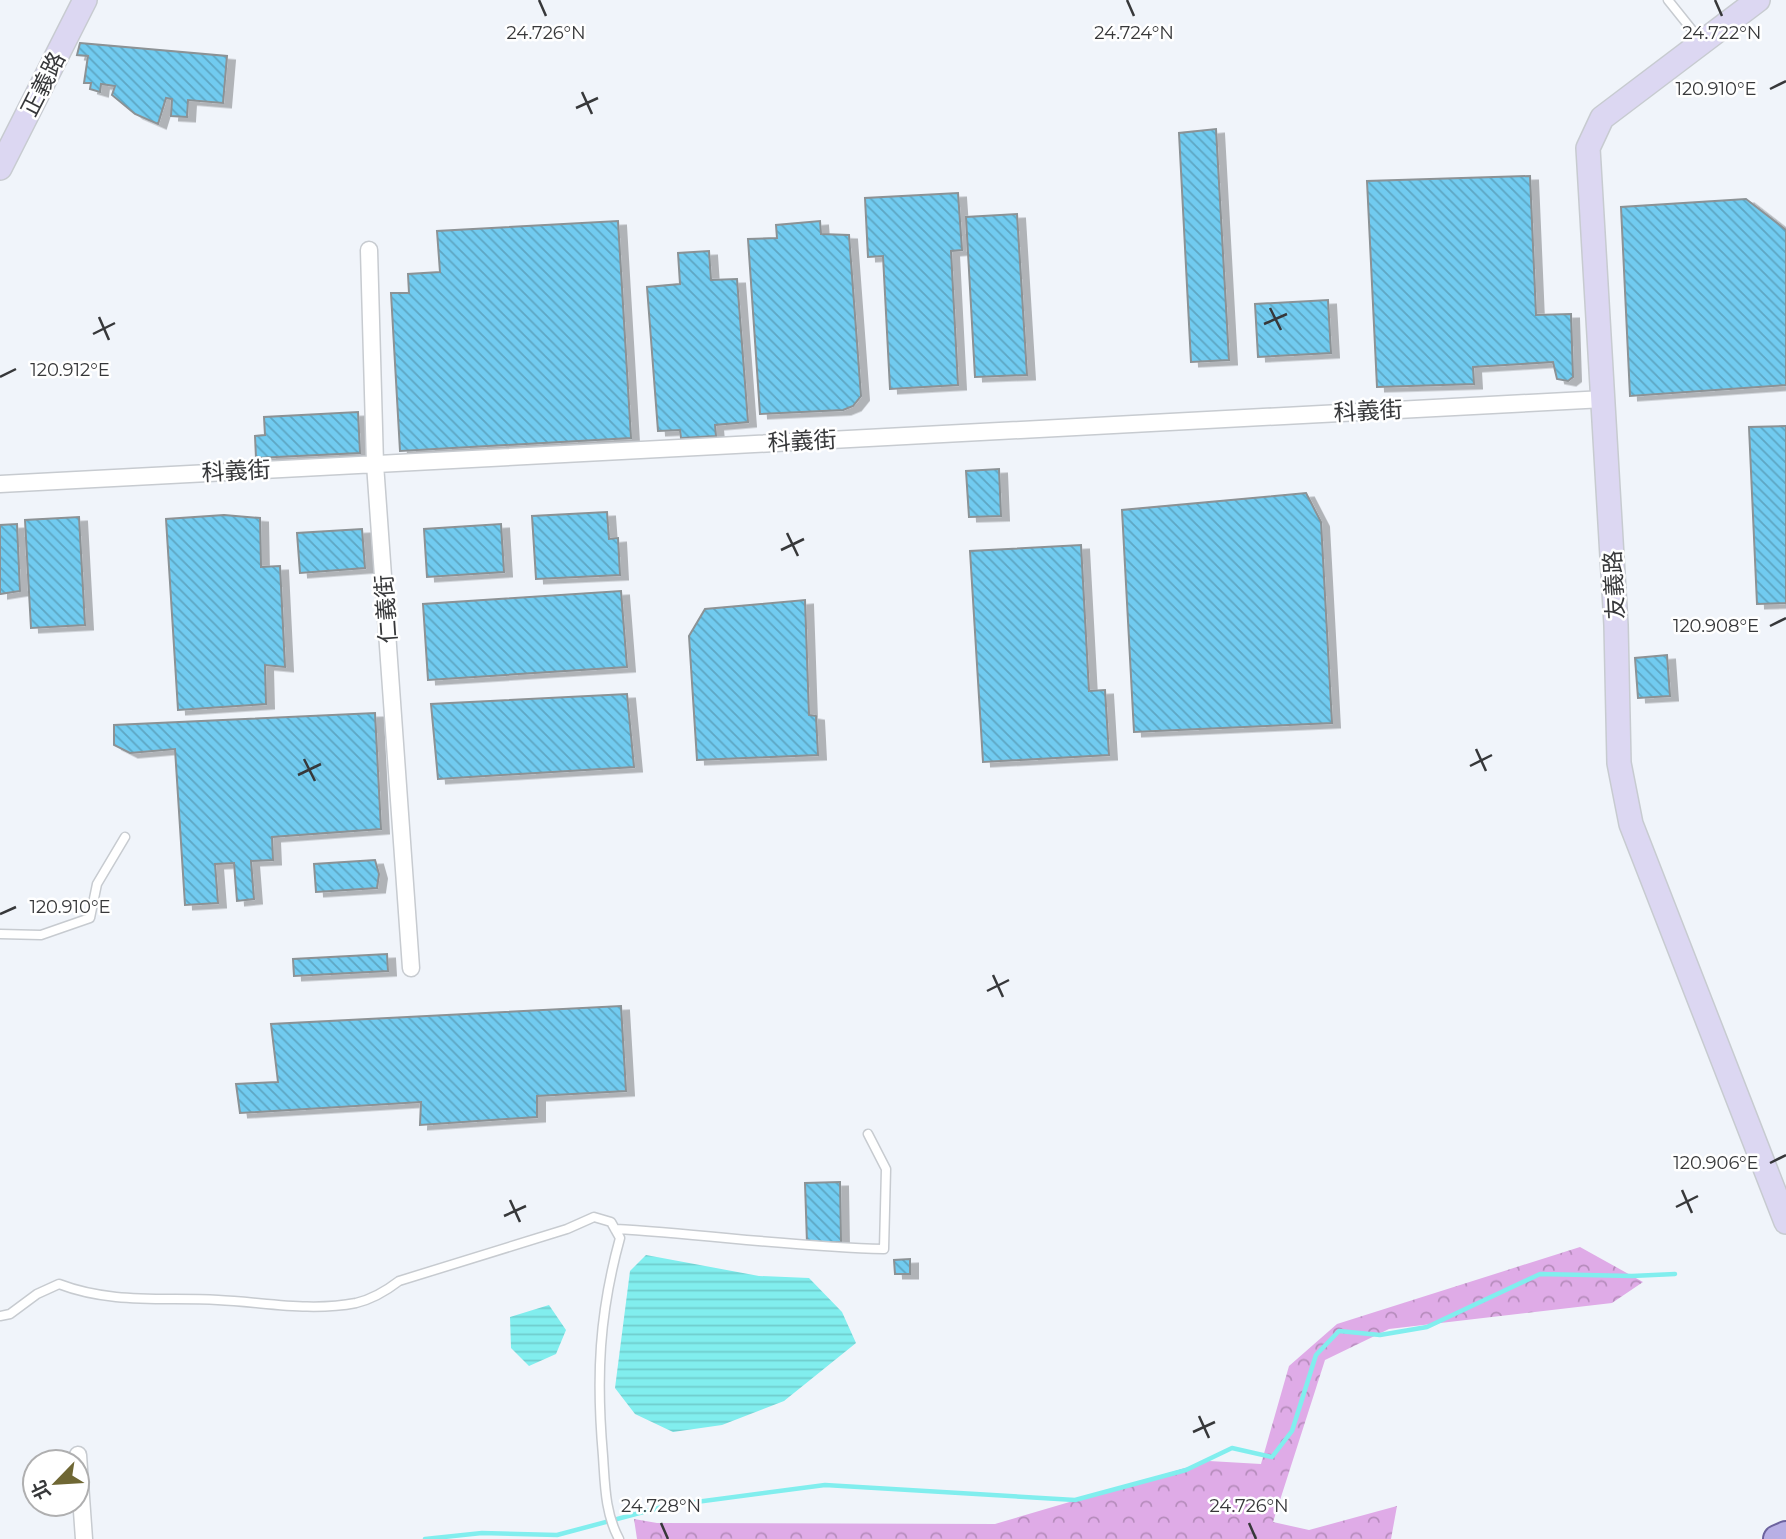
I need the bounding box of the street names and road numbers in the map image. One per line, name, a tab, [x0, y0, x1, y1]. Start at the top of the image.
street label: 正義路	[15, 47, 71, 121]
street label: 科義街	[1333, 395, 1403, 427]
street label: 科義街	[767, 425, 837, 457]
street label: 科義街	[201, 455, 271, 487]
street label: 友義路	[1598, 550, 1630, 620]
street label: 仁義街	[370, 574, 402, 644]

